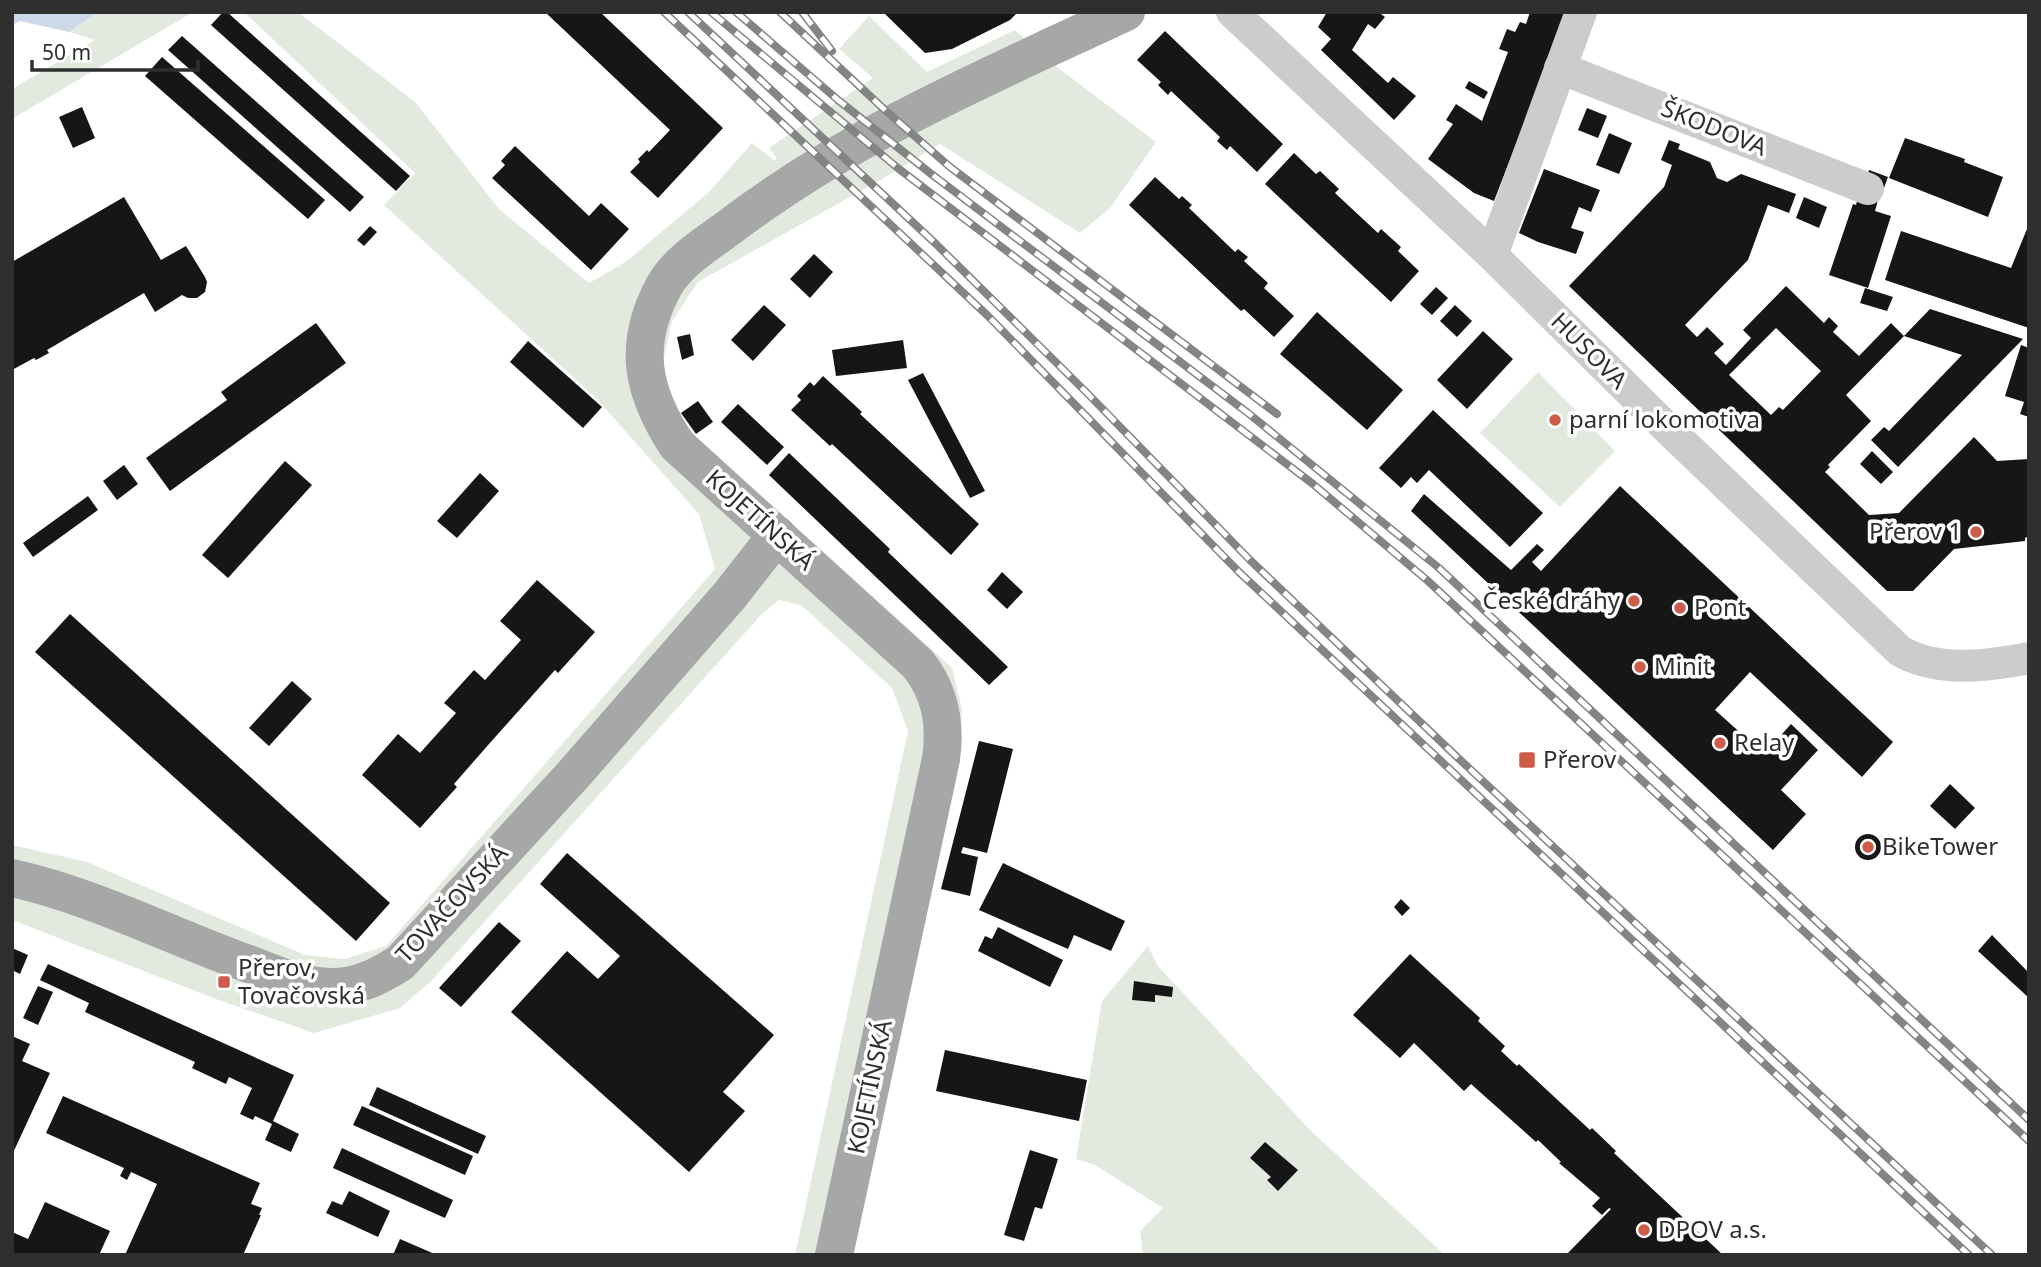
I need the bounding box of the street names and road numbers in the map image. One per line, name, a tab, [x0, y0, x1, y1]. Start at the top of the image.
street label: ŠKODOVA	[1657, 90, 1773, 163]
street label: HUSOVA	[1545, 304, 1636, 396]
street label: KOJETÍNSKÁ	[699, 461, 823, 577]
street label: TOVAČOVSKÁ	[387, 836, 515, 969]
street label: KOJETÍNSKÁ	[838, 1016, 899, 1157]

